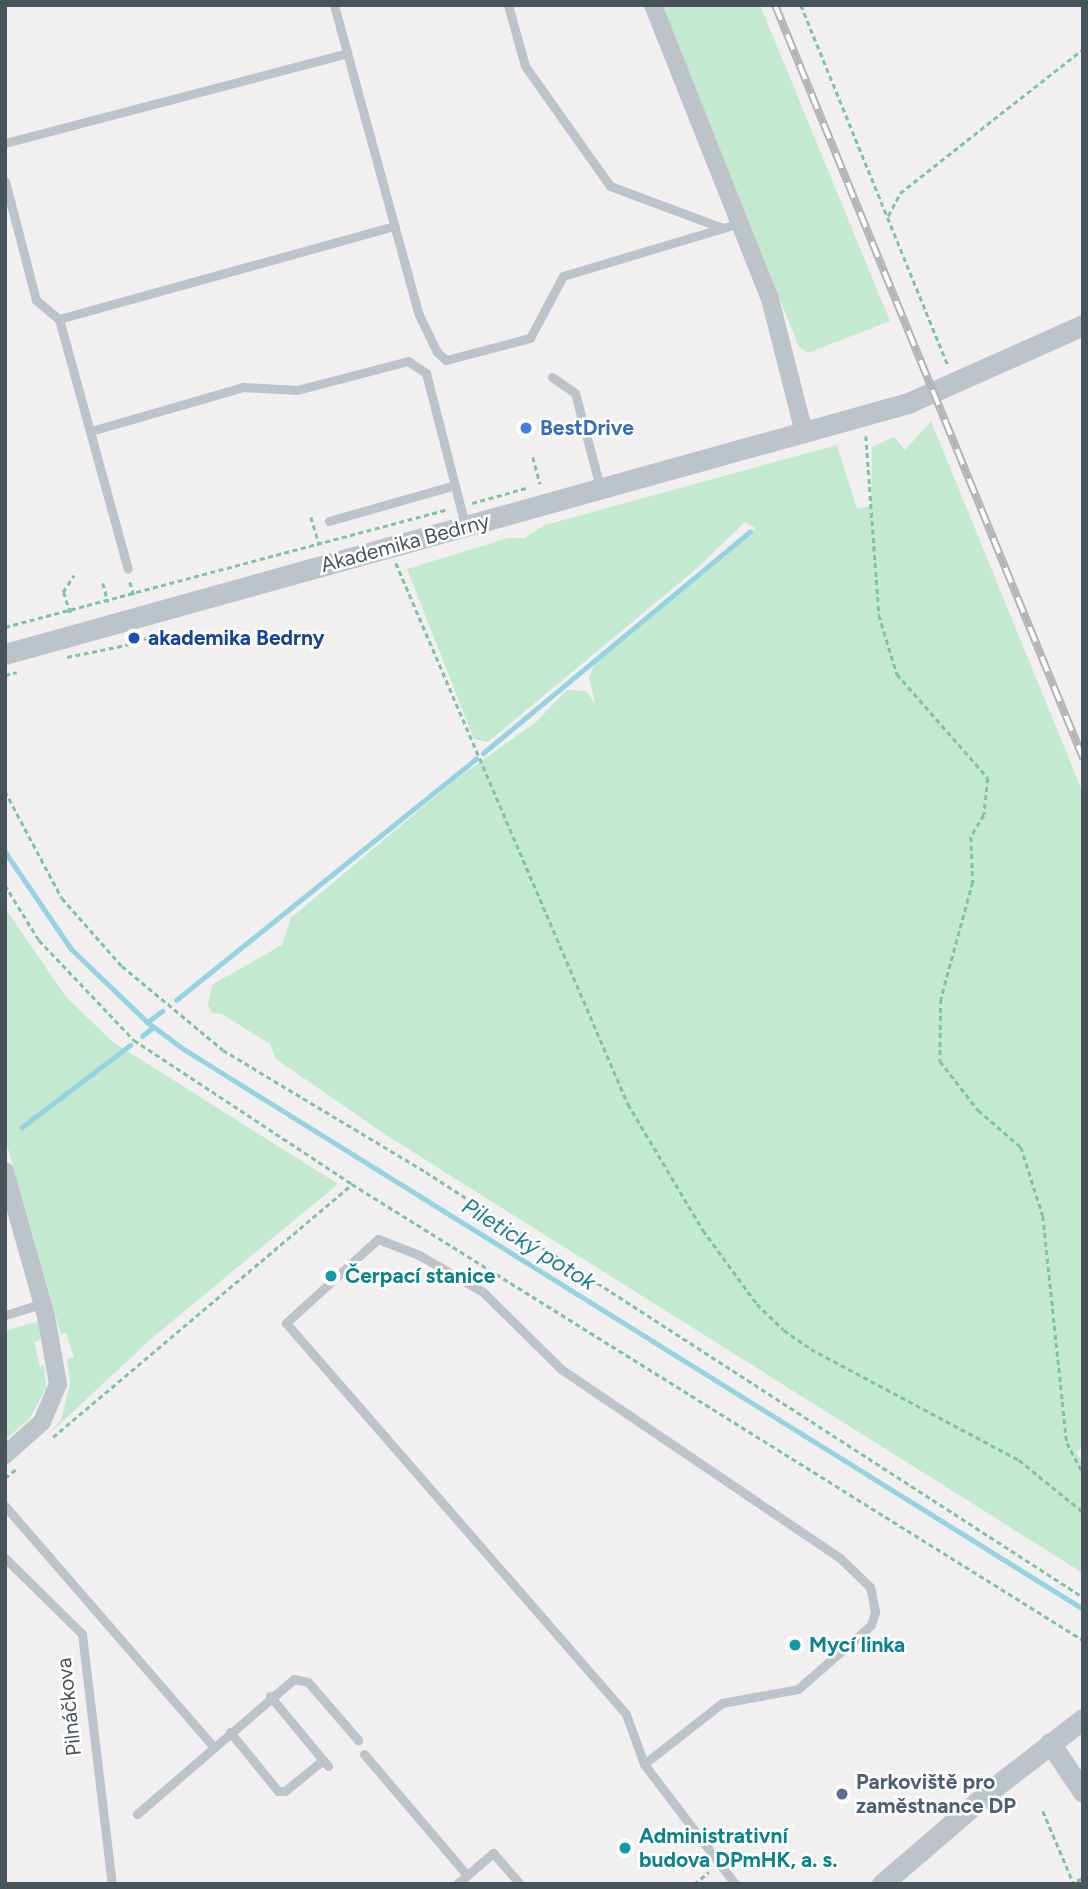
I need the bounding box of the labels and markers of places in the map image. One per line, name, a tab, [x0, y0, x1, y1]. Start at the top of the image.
place label: BestDrive	[540, 415, 634, 441]
marker: BestDrive	[518, 420, 534, 436]
place label: akademika Bedrny	[148, 625, 325, 651]
marker: akademika Bedrny	[126, 630, 142, 646]
place label: Čerpací stanice	[345, 1263, 495, 1289]
marker: Čerpací stanice	[323, 1268, 339, 1284]
place label: Mycí linka	[809, 1632, 905, 1658]
marker: Mycí linka	[787, 1637, 803, 1653]
place label: Parkoviště pro zaměstnance DP	[856, 1769, 1016, 1819]
marker: Parkoviště pro zaměstnance DP	[834, 1786, 850, 1802]
place label: Administrativní budova DPmHK, a. s.	[639, 1823, 837, 1873]
marker: Administrativní budova DPmHK, a. s.	[617, 1840, 633, 1856]

